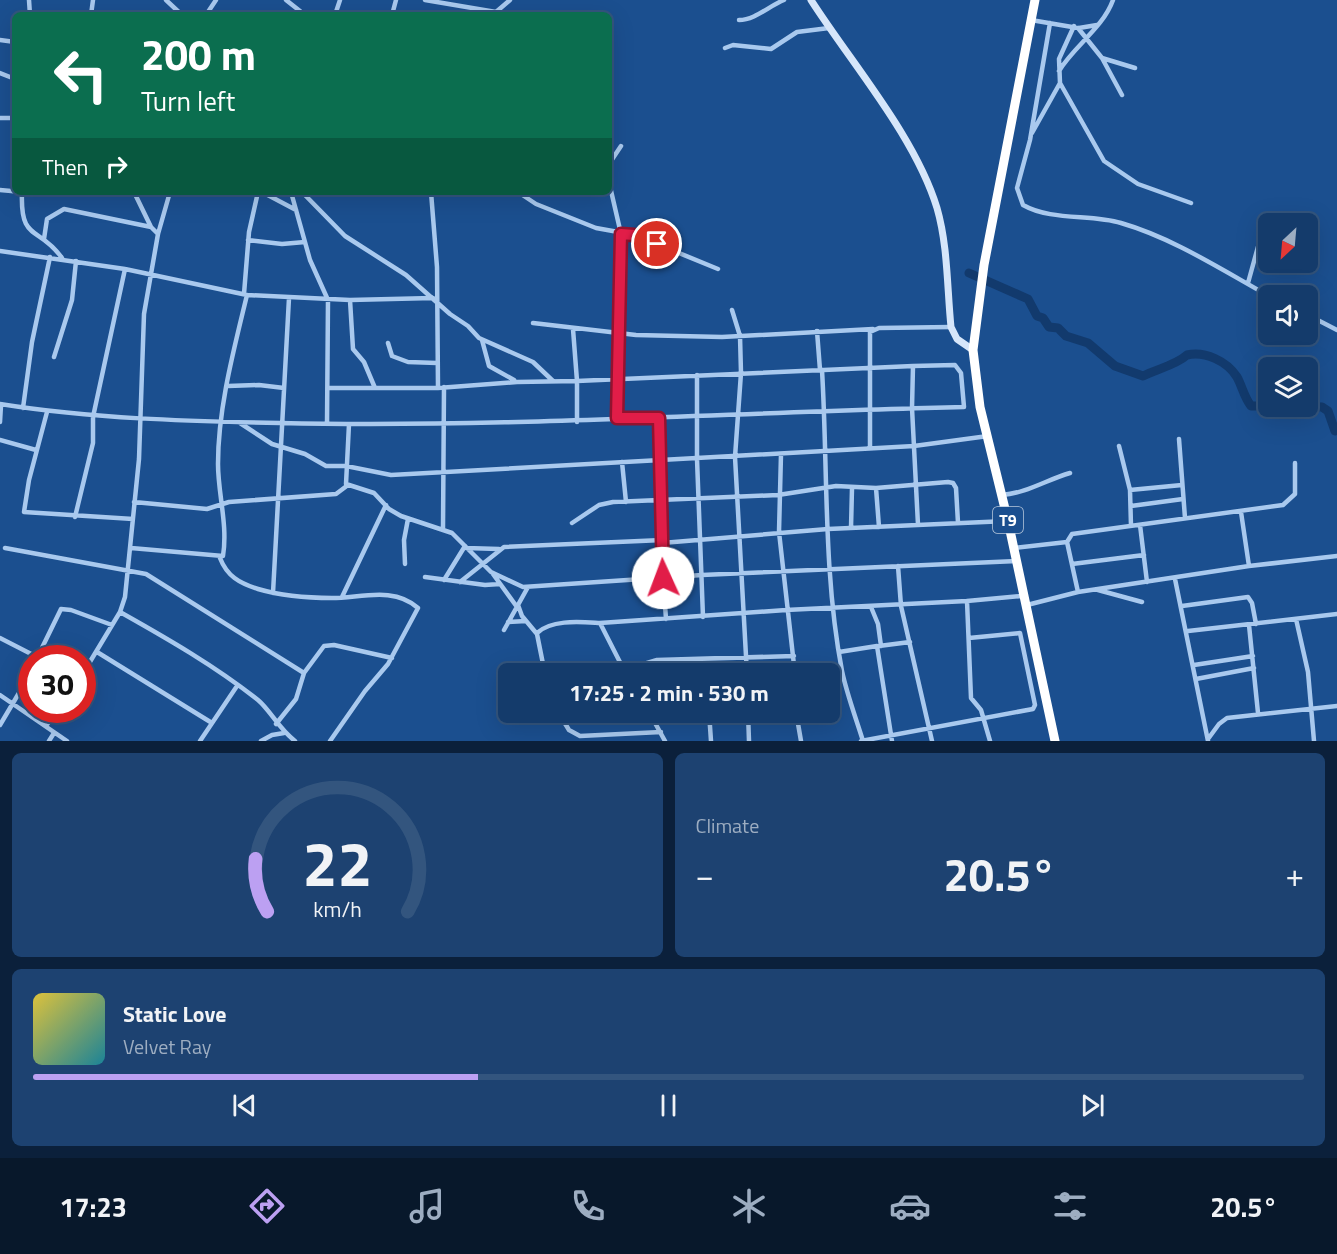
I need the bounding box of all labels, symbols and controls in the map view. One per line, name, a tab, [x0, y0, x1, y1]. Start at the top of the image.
text: 200 m	[141, 22, 256, 86]
icon: left	[42, 36, 120, 114]
text: Turn left	[141, 80, 235, 121]
text: Then	[42, 150, 88, 184]
icon: right	[100, 150, 133, 183]
north arrow	[1258, 213, 1318, 273]
map controls	[1258, 213, 1318, 417]
pin	[631, 218, 682, 269]
icon: arrive	[640, 227, 673, 260]
button: sound	[1258, 285, 1318, 345]
button: layers	[1258, 357, 1318, 417]
road number: T9	[993, 507, 1023, 533]
position arrow	[631, 546, 695, 610]
speed limit sign: 30	[18, 645, 96, 723]
text: 17:25 · 2 min · 530 m	[569, 676, 769, 710]
text: Climate	[696, 810, 759, 841]
text: 22	[302, 815, 372, 910]
text: 20.5°	[944, 840, 1056, 908]
text: −	[696, 850, 714, 900]
text: +	[1286, 850, 1304, 900]
text: km/h	[313, 893, 362, 925]
text: Static Love	[123, 997, 226, 1031]
text: Velvet Ray	[123, 1031, 212, 1062]
icon: previous	[228, 1089, 261, 1122]
icon: pause	[652, 1089, 685, 1122]
icon: next	[1076, 1089, 1109, 1122]
icon: directions	[246, 1185, 288, 1227]
icon: music	[406, 1185, 448, 1227]
icon: phone	[567, 1185, 609, 1227]
icon: climate	[728, 1185, 770, 1227]
icon: car	[889, 1185, 931, 1227]
icon: filters	[1049, 1185, 1091, 1227]
text: 17:23	[59, 1186, 127, 1227]
text: 20.5°	[1210, 1186, 1278, 1227]

